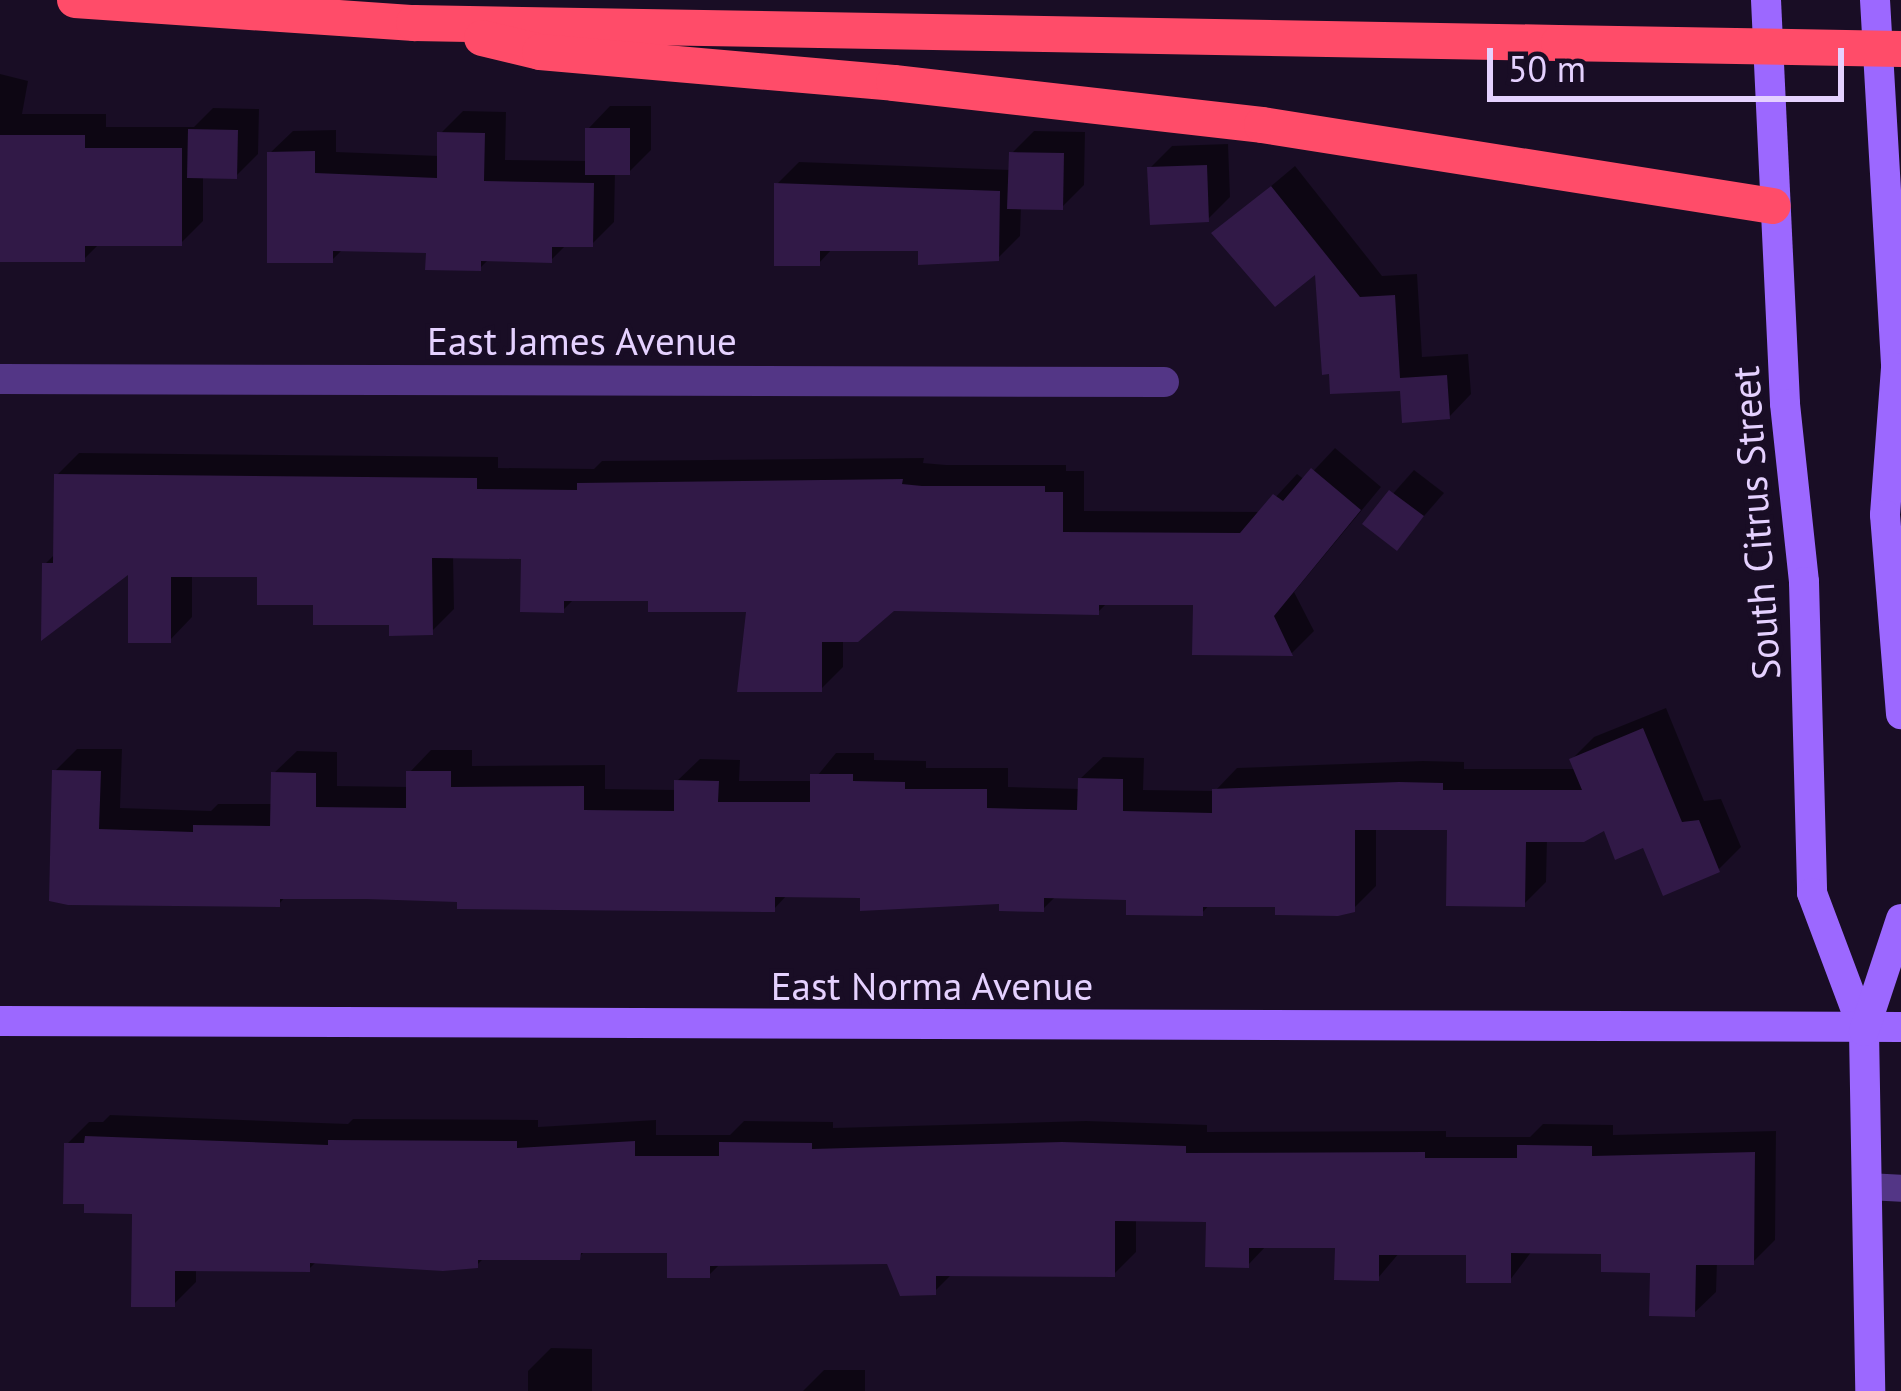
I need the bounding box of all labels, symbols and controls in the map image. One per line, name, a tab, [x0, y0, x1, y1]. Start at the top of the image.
scale bar	[1493, 24, 1850, 98]
text: 50 m	[1508, 45, 1586, 92]
street label: East James Avenue	[426, 318, 738, 364]
street label: South Citrus Street	[1722, 365, 1790, 681]
street label: East Norma Avenue	[770, 963, 1094, 1009]

